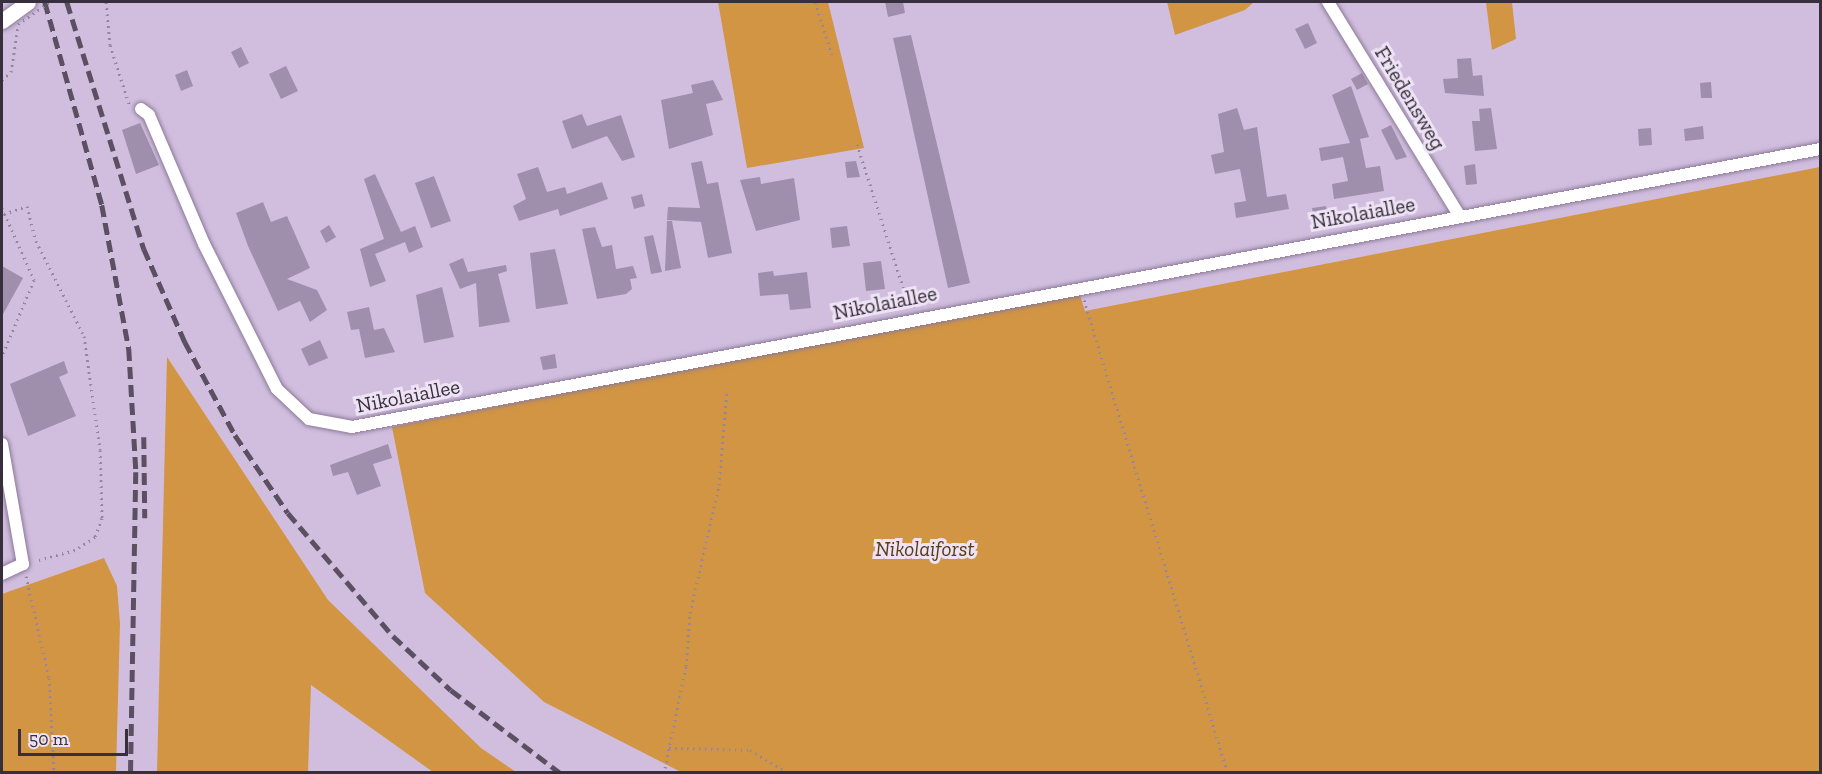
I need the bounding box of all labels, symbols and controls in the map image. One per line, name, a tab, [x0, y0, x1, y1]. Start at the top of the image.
street label: Friedensweg	[1369, 42, 1451, 154]
street label: Nikolaiallee	[1309, 191, 1417, 235]
street label: Nikolaiallee	[831, 281, 939, 325]
street label: Nikolaiallee	[354, 374, 462, 418]
park label: Nikolaiforst	[875, 536, 975, 562]
scale bar	[21, 717, 130, 755]
text: 50 m	[29, 728, 68, 750]

